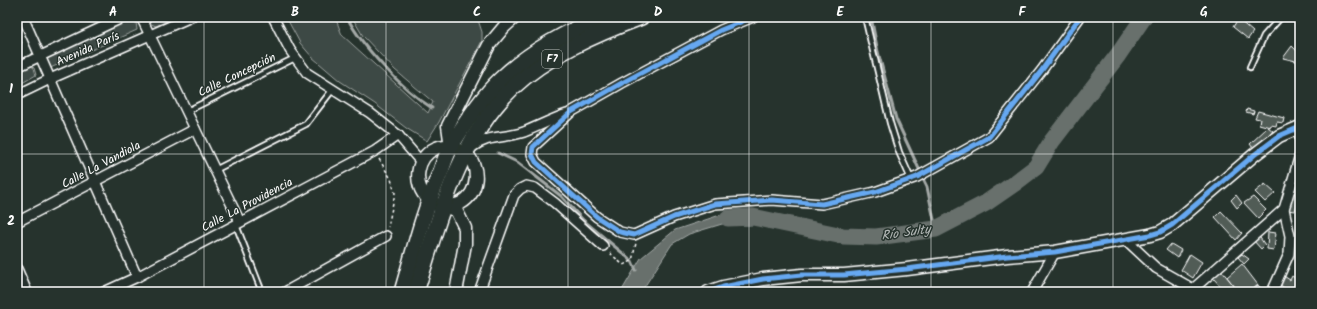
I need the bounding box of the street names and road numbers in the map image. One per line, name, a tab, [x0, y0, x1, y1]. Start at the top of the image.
street label: Avenida París	[53, 27, 123, 71]
street label: Calle Concepción	[195, 48, 279, 102]
road number: F7	[542, 50, 562, 68]
street label: Calle La Vandiola	[58, 136, 144, 194]
street label: Calle La Providencia	[198, 173, 297, 237]

